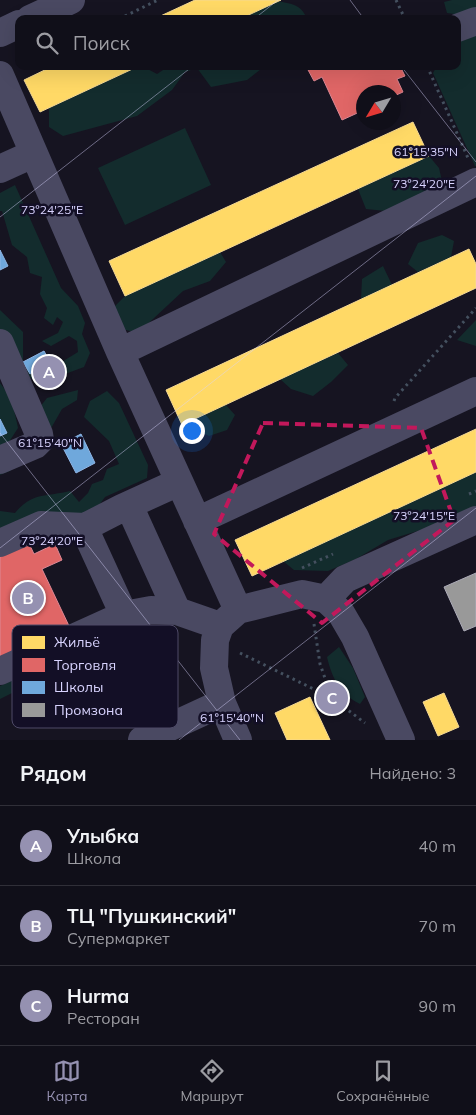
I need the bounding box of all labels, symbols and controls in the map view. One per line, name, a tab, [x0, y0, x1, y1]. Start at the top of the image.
search box	[15, 15, 461, 70]
icon: search	[33, 29, 61, 57]
text: Поиск	[73, 31, 130, 55]
north arrow	[356, 85, 401, 130]
text: 61°15'35"N	[394, 144, 458, 159]
text: 73°24'20"E	[393, 176, 455, 191]
text: 73°24'25"E	[21, 202, 83, 217]
pin: A	[33, 353, 65, 391]
your location	[179, 418, 205, 444]
text: 61°15'40"N	[18, 435, 82, 450]
text: 73°24'15"E	[393, 508, 455, 523]
text: 73°24'20"E	[21, 533, 83, 548]
pin: B	[12, 579, 44, 617]
legend	[12, 625, 178, 728]
text: Жильё	[54, 633, 100, 651]
text: Торговля	[54, 656, 116, 674]
text: Школы	[54, 678, 103, 696]
pin: C	[316, 679, 348, 717]
text: Промзона	[54, 701, 123, 719]
text: 61°15'40"N	[200, 710, 264, 725]
text: Рядом	[20, 760, 87, 786]
text: Найдено: 3	[370, 763, 456, 783]
text: Улыбка	[67, 824, 139, 848]
text: A	[30, 836, 42, 856]
text: 40 m	[419, 836, 456, 856]
text: Школа	[67, 848, 121, 868]
text: ТЦ "Пушкинский"	[67, 904, 236, 928]
text: B	[30, 916, 42, 936]
text: 70 m	[419, 916, 456, 936]
text: Супермаркет	[67, 928, 170, 948]
text: Hurma	[67, 984, 129, 1008]
text: C	[31, 996, 41, 1016]
text: 90 m	[419, 996, 456, 1016]
text: Ресторан	[67, 1008, 140, 1028]
tab: Карта	[46, 1057, 88, 1105]
tab: Маршрут	[181, 1057, 243, 1105]
tab: Сохранённые	[336, 1057, 430, 1105]

